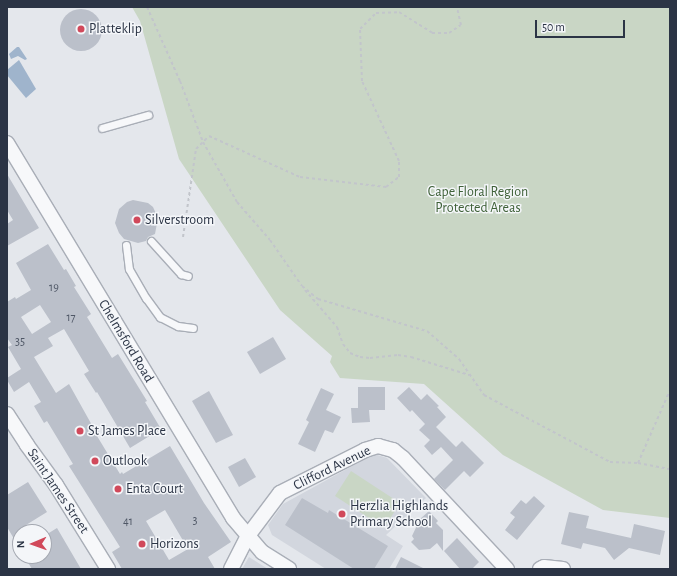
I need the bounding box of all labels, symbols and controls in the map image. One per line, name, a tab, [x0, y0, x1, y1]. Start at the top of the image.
scale bar	[537, 12, 627, 38]
place label: Platteklip	[89, 21, 142, 37]
text: 50 m	[542, 21, 565, 33]
marker: Platteklip	[76, 24, 86, 34]
park label: Cape Floral Region Protected Areas	[428, 184, 528, 216]
place label: Silverstroom	[145, 212, 214, 228]
marker: Silverstroom	[132, 215, 142, 225]
house number: 19	[49, 281, 59, 295]
street label: Chelmsford Road	[95, 297, 157, 385]
house number: 17	[66, 311, 76, 325]
house number: 35	[15, 335, 25, 349]
place label: St James Place	[88, 423, 166, 439]
marker: St James Place	[75, 426, 85, 436]
street label: Clifford Avenue	[291, 442, 373, 494]
street label: Saint James Street	[23, 445, 93, 537]
place label: Outlook	[103, 453, 147, 469]
marker: Outlook	[90, 456, 100, 466]
place label: Enta Court	[126, 481, 183, 497]
marker: Enta Court	[113, 484, 123, 494]
place label: Herzlia Highlands Primary School	[350, 498, 448, 530]
marker: Herzlia Highlands Primary School	[337, 509, 347, 519]
house number: 3	[193, 514, 197, 528]
house number: 41	[123, 515, 133, 529]
north arrow	[12, 524, 52, 564]
place label: Horizons	[150, 536, 199, 552]
marker: Horizons	[137, 539, 147, 549]
text: N	[15, 540, 26, 548]

